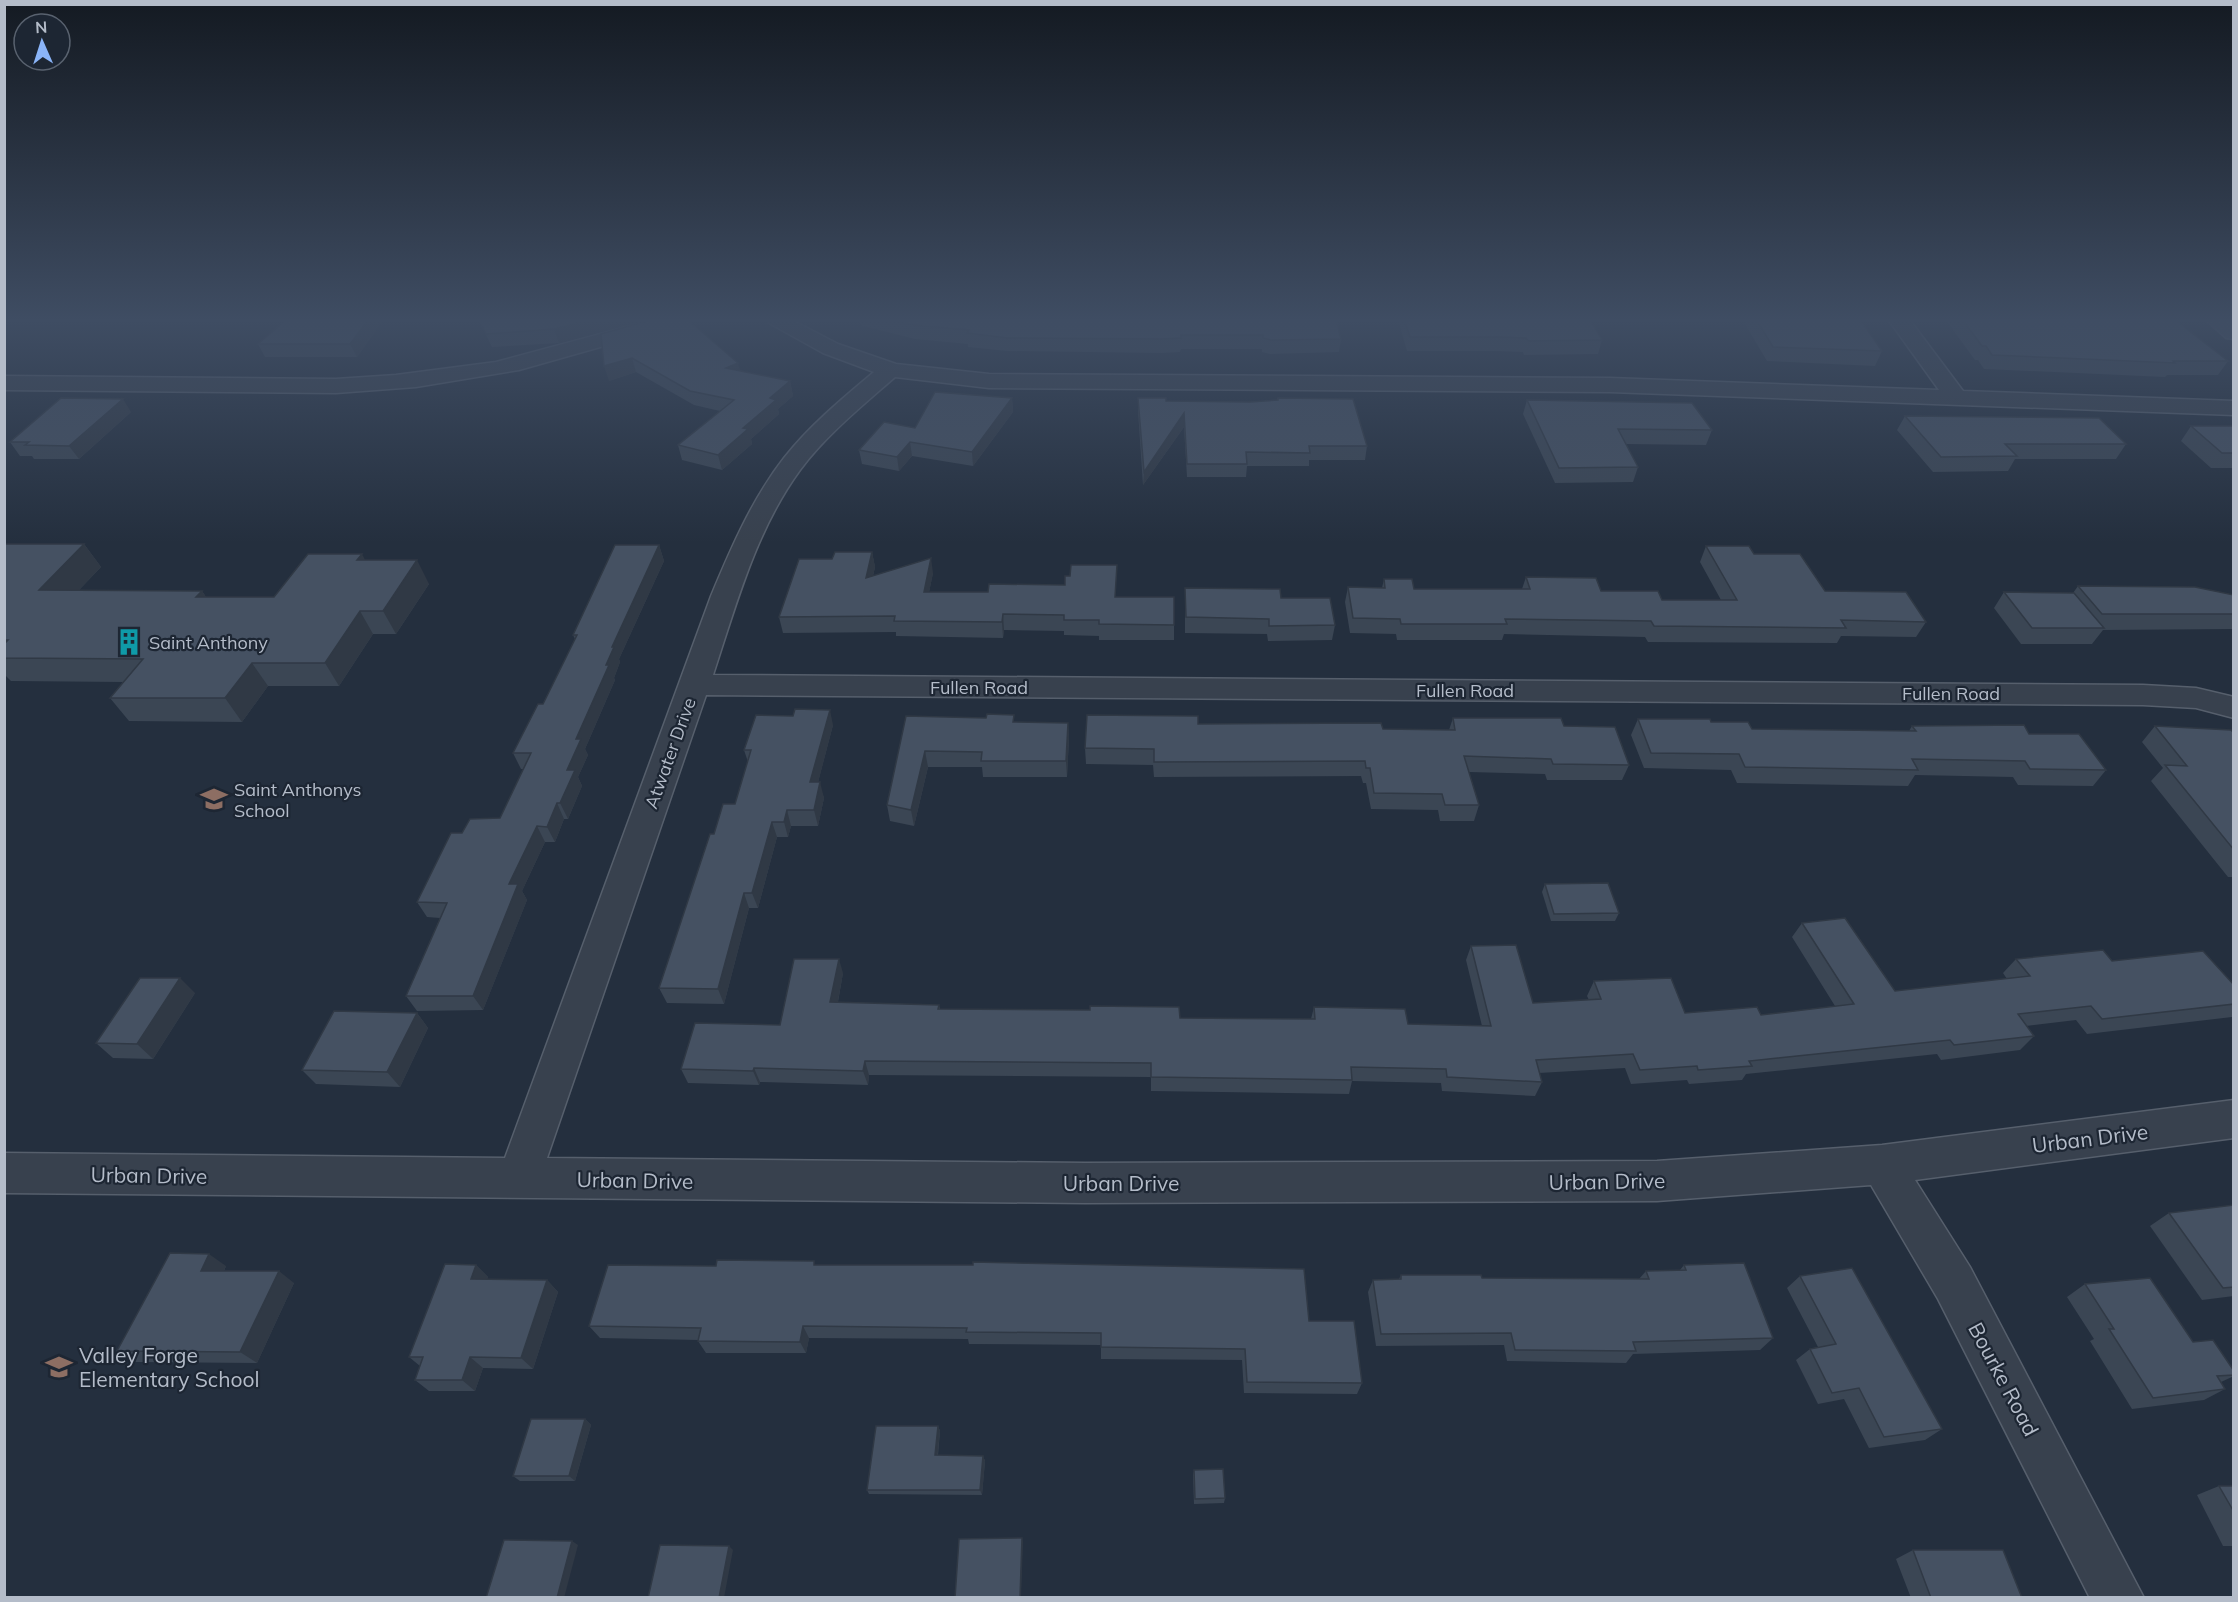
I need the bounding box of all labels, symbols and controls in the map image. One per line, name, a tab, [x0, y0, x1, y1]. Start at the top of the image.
north arrow	[12, 12, 72, 72]
text: N	[35, 17, 48, 37]
building icon: Saint Anthony	[114, 627, 144, 657]
place label: Saint Anthony	[149, 631, 268, 654]
street label: Fullen Road	[930, 676, 1028, 699]
street label: Fullen Road	[1416, 679, 1514, 702]
street label: Fullen Road	[1902, 682, 2000, 705]
street label: Atwater Drive	[639, 694, 701, 812]
place label: Saint Anthonys School	[234, 778, 362, 822]
school or university icon: Saint Anthonys School	[199, 784, 229, 814]
street label: Urban Drive	[2031, 1118, 2149, 1158]
street label: Urban Drive	[90, 1161, 208, 1189]
street label: Urban Drive	[576, 1166, 694, 1194]
street label: Urban Drive	[1548, 1167, 1666, 1195]
street label: Urban Drive	[1063, 1170, 1179, 1196]
street label: Bourke Road	[1963, 1318, 2045, 1440]
place label: Valley Forge Elementary School	[79, 1342, 260, 1392]
school or university icon: Valley Forge Elementary School	[44, 1352, 74, 1382]

